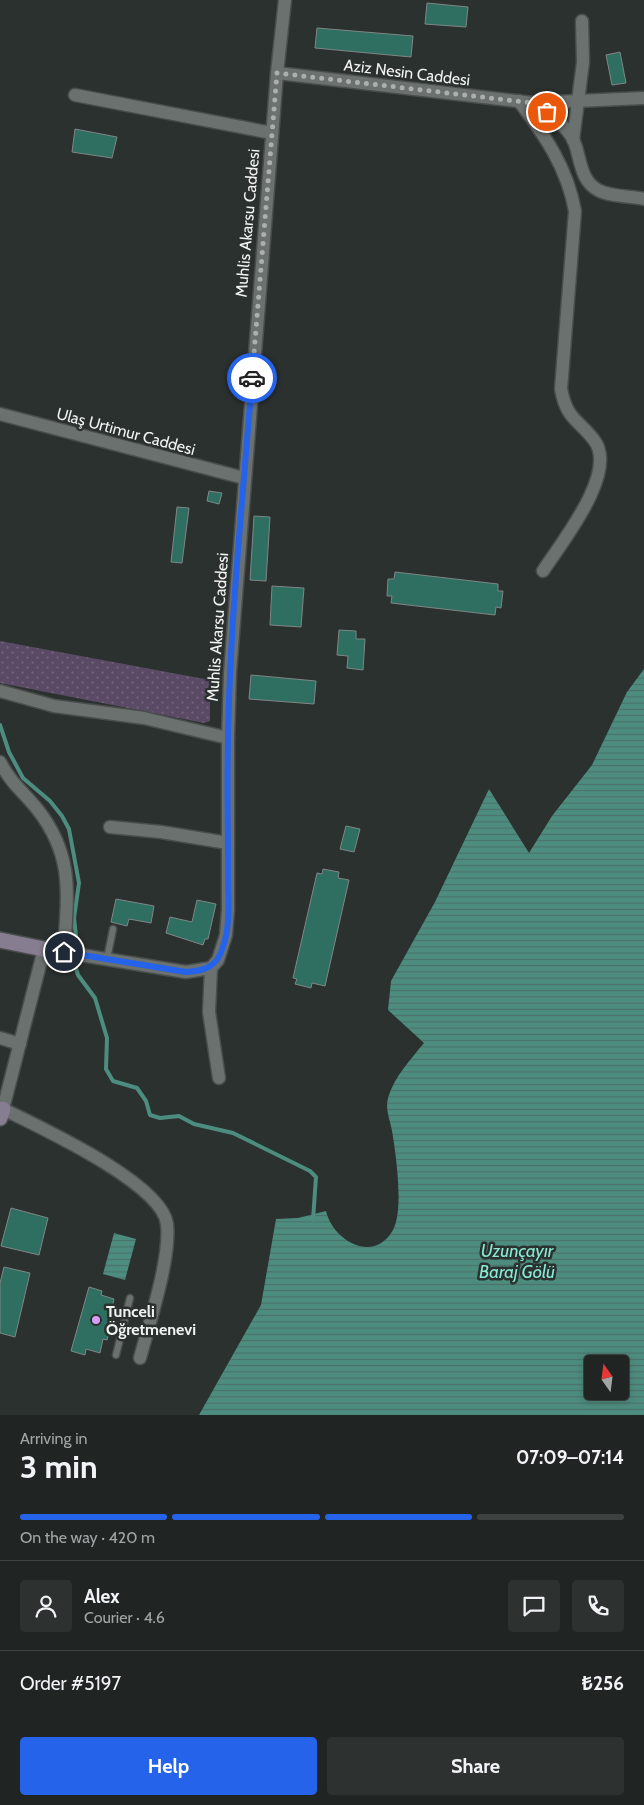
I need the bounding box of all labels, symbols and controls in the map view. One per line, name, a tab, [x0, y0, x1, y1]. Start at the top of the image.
street label: Aziz Nesin Caddesi	[343, 55, 471, 90]
pin	[526, 91, 568, 133]
icon: bag	[533, 98, 561, 126]
street label: Muhlis Akarsu Caddesi	[232, 148, 263, 298]
courier	[227, 353, 277, 403]
icon: car	[238, 364, 266, 392]
street label: Ulaş Urtimur Caddesi	[54, 404, 197, 459]
street label: Muhlis Akarsu Caddesi	[203, 552, 232, 702]
pin	[43, 931, 85, 973]
icon: home	[50, 938, 78, 966]
water label: Uzunçayır Baraj Gölü	[479, 1240, 555, 1283]
place label: Tunceli Öğretmenevi	[106, 1302, 196, 1339]
marker: Tunceli Öğretmenevi	[90, 1314, 102, 1326]
north arrow	[584, 1355, 629, 1400]
map controls	[584, 1355, 629, 1400]
text: Arriving in	[20, 1429, 87, 1448]
text: 07:09–07:14	[516, 1446, 624, 1469]
text: 3 min	[20, 1447, 98, 1486]
text: On the way · 420 m	[20, 1528, 155, 1547]
button: person	[20, 1580, 72, 1632]
button: chat	[508, 1580, 560, 1632]
button: phone	[572, 1580, 624, 1632]
text: Alex	[84, 1585, 120, 1608]
text: Courier · 4.6	[84, 1608, 165, 1627]
text: Order #5197	[20, 1672, 121, 1695]
text: ₺256	[582, 1672, 624, 1695]
button: Help	[20, 1737, 317, 1795]
button: Share	[327, 1737, 624, 1795]

